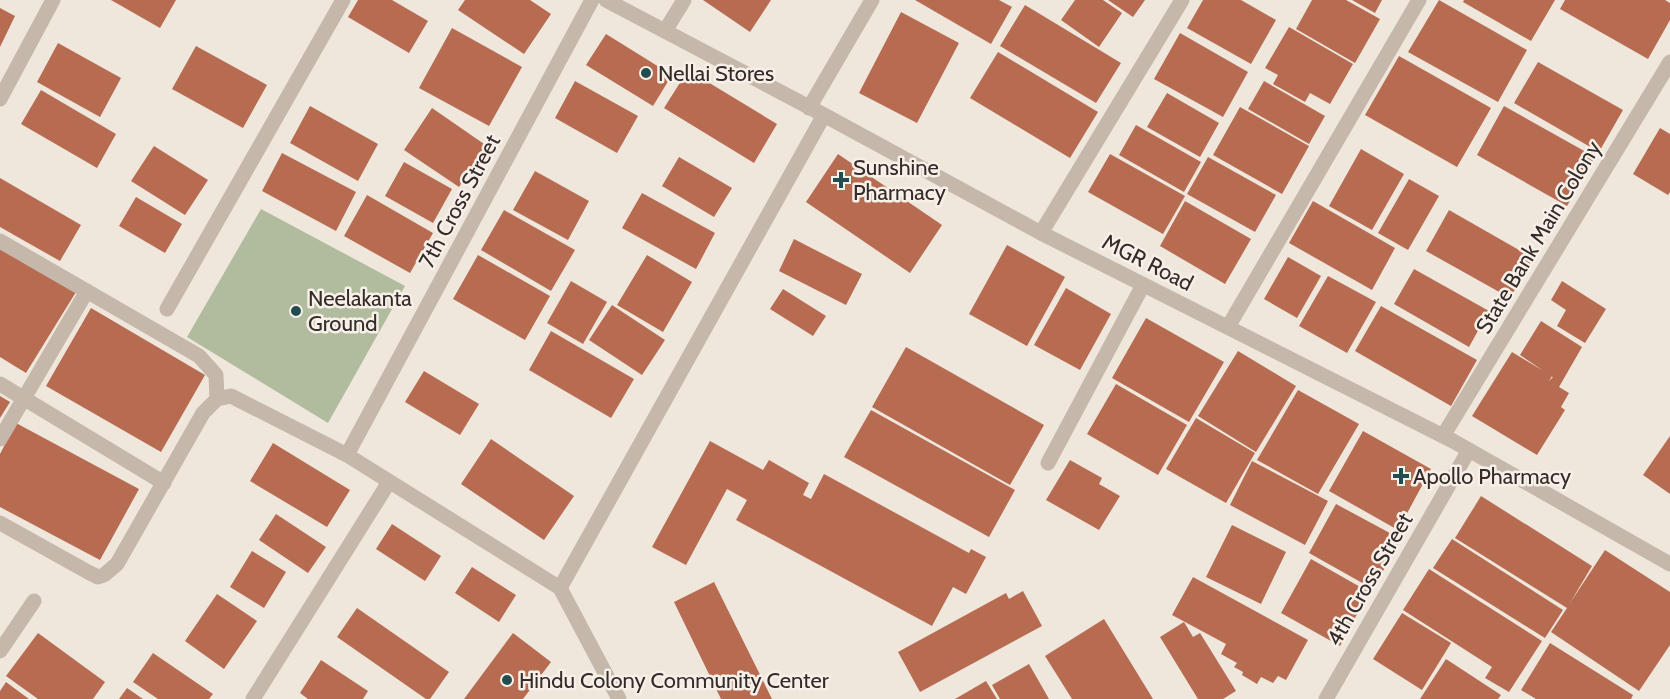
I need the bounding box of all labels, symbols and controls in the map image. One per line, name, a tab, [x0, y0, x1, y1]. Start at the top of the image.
place label: Nellai Stores	[658, 60, 774, 87]
marker: Nellai Stores	[639, 66, 653, 80]
street label: 7th Cross Street	[413, 129, 506, 273]
street label: State Bank Main Colony	[1470, 136, 1607, 339]
place label: Sunshine Pharmacy	[853, 154, 946, 206]
marker: Sunshine Pharmacy	[834, 173, 848, 187]
street label: MGR Road	[1098, 228, 1198, 297]
place label: Neelakanta Ground	[308, 285, 412, 337]
marker: Neelakanta Ground	[289, 304, 303, 318]
place label: Apollo Pharmacy	[1413, 463, 1571, 490]
marker: Apollo Pharmacy	[1394, 469, 1408, 483]
street label: 4th Cross Street	[1321, 508, 1419, 650]
place label: Hindu Colony Community Center	[519, 667, 829, 694]
marker: Hindu Colony Community Center	[500, 673, 514, 687]

